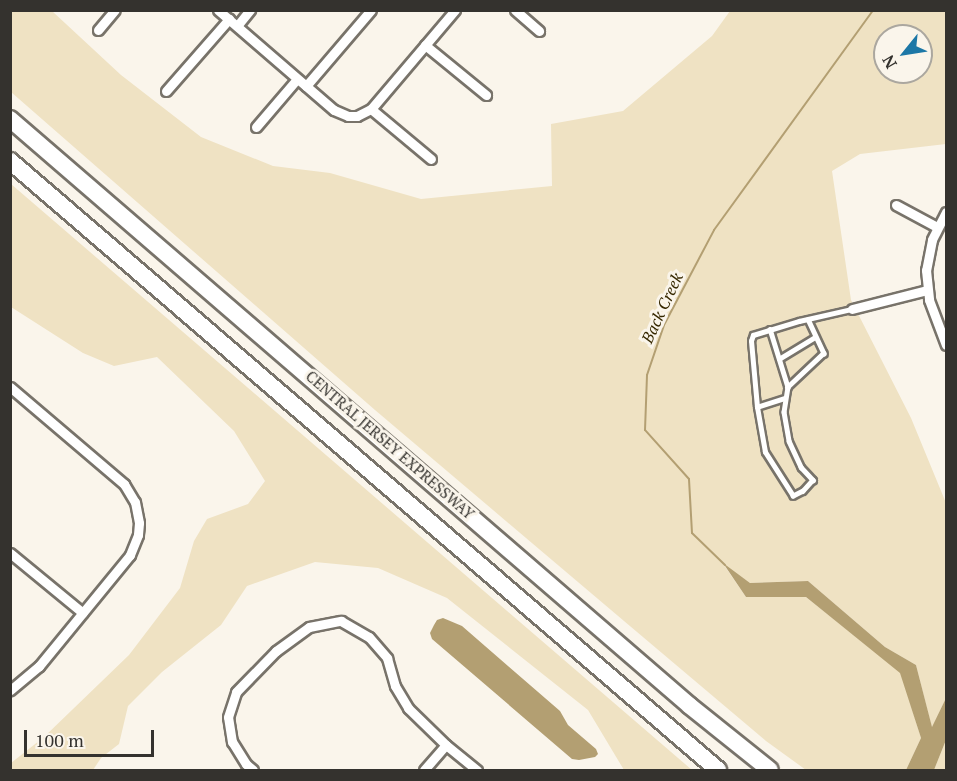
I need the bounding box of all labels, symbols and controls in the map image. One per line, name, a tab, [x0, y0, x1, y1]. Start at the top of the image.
north arrow	[873, 24, 933, 84]
text: N	[877, 51, 902, 73]
water label: Back Creek	[637, 270, 687, 346]
street label: CENTRAL JERSEY EXPRESSWAY	[302, 367, 478, 523]
scale bar	[27, 718, 158, 756]
text: 100 m	[35, 728, 84, 752]

